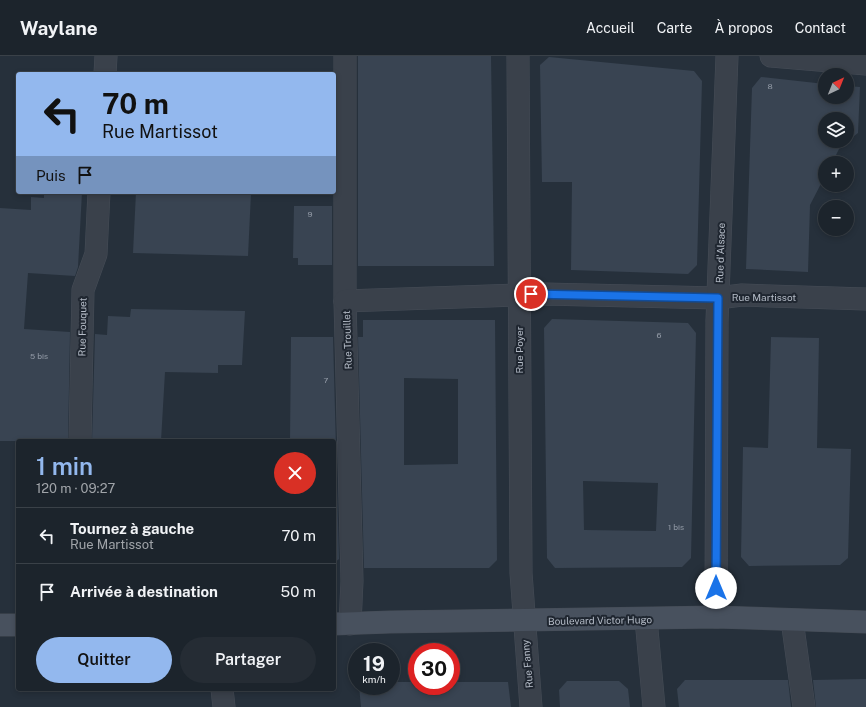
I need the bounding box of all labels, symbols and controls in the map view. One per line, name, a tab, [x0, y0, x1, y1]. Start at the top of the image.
text: Waylane	[20, 17, 98, 39]
text: Accueil	[586, 20, 635, 36]
text: Carte	[657, 20, 693, 36]
text: À propos	[715, 20, 773, 36]
text: Contact	[795, 20, 846, 36]
north arrow	[818, 68, 854, 104]
map controls	[818, 68, 854, 236]
house number: 8	[767, 81, 773, 91]
text: 70 m	[102, 87, 169, 120]
icon: left	[36, 88, 88, 140]
button: layers	[818, 112, 854, 148]
text: Rue Martissot	[102, 121, 218, 142]
button: +	[818, 156, 854, 192]
icon: arrive	[74, 164, 96, 186]
text: Puis	[36, 167, 66, 184]
button: −	[818, 200, 854, 236]
house number: 9	[308, 209, 313, 219]
street label: Rue d'Alsace	[713, 222, 727, 283]
pin	[514, 277, 548, 311]
icon: arrive	[520, 283, 542, 305]
street label: Rue Martissot	[732, 291, 796, 303]
street label: Rue Fouquet	[75, 297, 89, 357]
street label: Rue Trouillet	[340, 310, 354, 370]
street label: Rue Poyer	[513, 326, 525, 374]
house number: 6	[657, 330, 662, 340]
house number: 5 bis	[30, 351, 48, 361]
house number: 7	[324, 375, 329, 385]
text: 1 min	[36, 452, 93, 480]
button: close	[274, 452, 316, 494]
text: 120 m · 09:27	[36, 481, 115, 496]
text: Tournez à gauche	[70, 520, 194, 537]
house number: 1 bis	[668, 522, 684, 532]
icon: left	[36, 525, 58, 547]
text: 70 m	[281, 527, 316, 544]
text: Rue Martissot	[70, 537, 154, 552]
position arrow	[695, 567, 737, 609]
icon: arrive	[36, 581, 58, 603]
text: Arrivée à destination	[70, 583, 218, 600]
text: 50 m	[281, 583, 316, 600]
street label: Boulevard Victor Hugo	[548, 613, 653, 627]
button: Quitter	[36, 637, 172, 683]
button: Partager	[180, 637, 316, 683]
street label: Rue Fanny	[519, 639, 535, 689]
speed limit sign: 30	[408, 643, 460, 695]
text: 19	[363, 652, 385, 676]
text: km/h	[362, 673, 386, 685]

